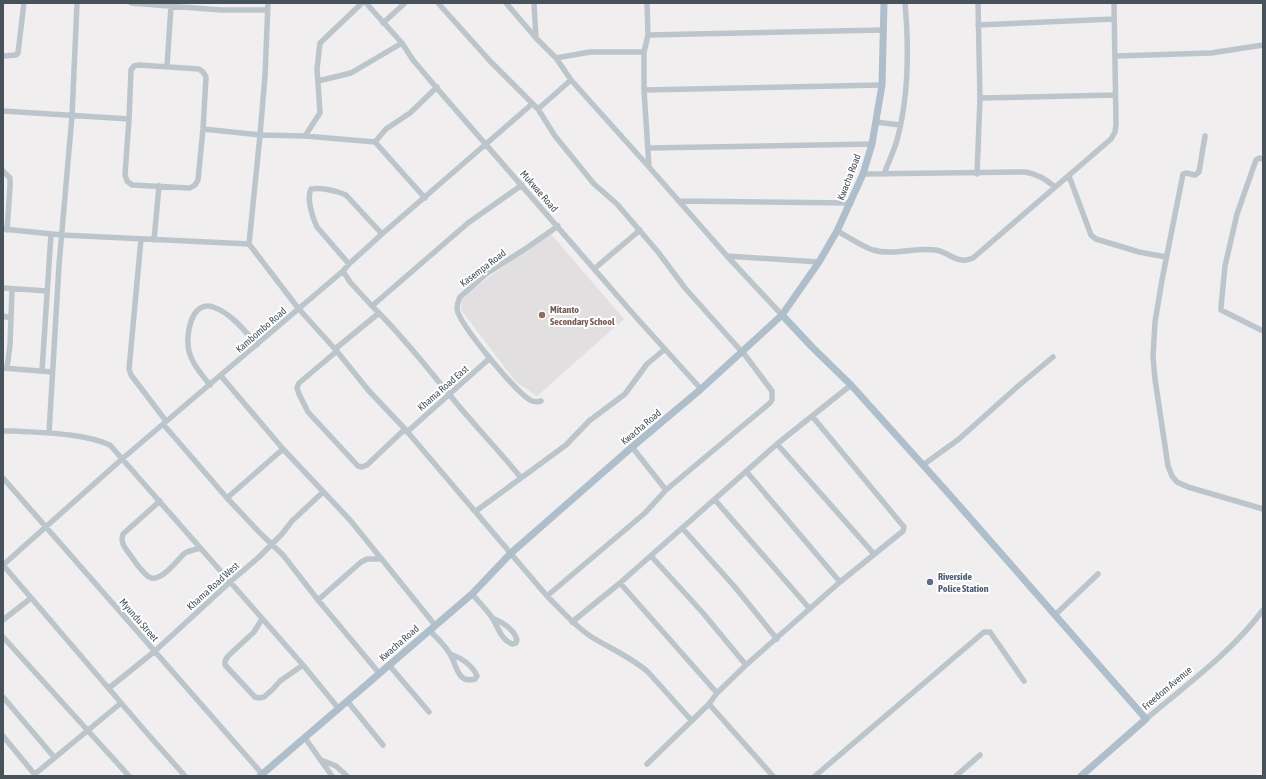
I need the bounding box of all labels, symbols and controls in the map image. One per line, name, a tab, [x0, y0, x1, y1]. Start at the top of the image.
street label: Kwacha Road	[835, 152, 863, 202]
street label: Mukwae Road	[518, 168, 560, 214]
street label: Kasempa Road	[458, 247, 508, 289]
place label: Mitanto Secondary School	[550, 304, 615, 327]
street label: Kambombo Road	[234, 305, 289, 355]
marker: Mitanto Secondary School	[537, 310, 547, 320]
street label: Khama Road East	[415, 363, 471, 413]
street label: Kwacha Road	[619, 407, 663, 447]
street label: Khama Road West	[185, 560, 241, 612]
place label: Riverside Police Station	[938, 571, 989, 594]
marker: Riverside Police Station	[925, 577, 935, 587]
street label: Myundu Street	[117, 596, 161, 644]
street label: Kwacha Road	[377, 623, 421, 663]
street label: Freedom Avenue	[1140, 664, 1194, 712]

